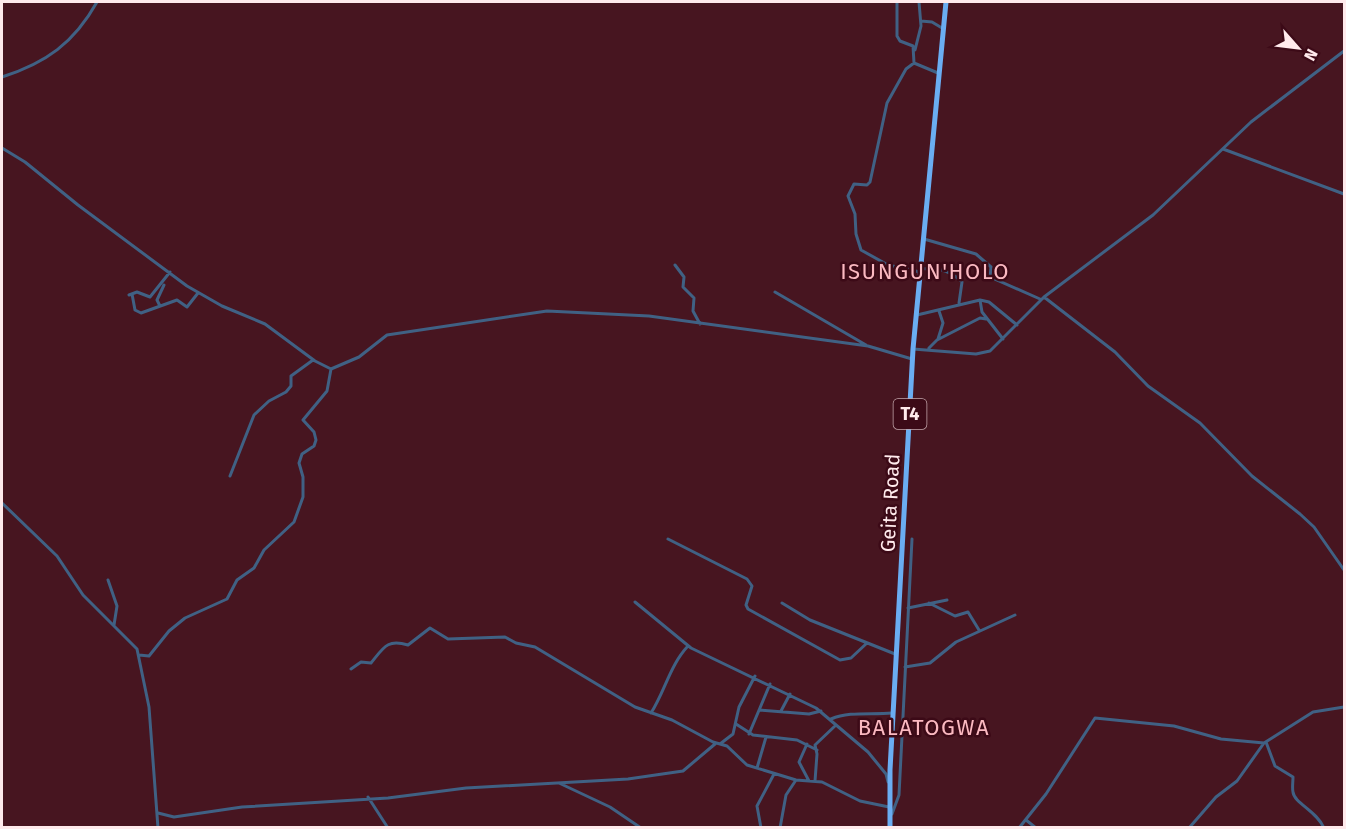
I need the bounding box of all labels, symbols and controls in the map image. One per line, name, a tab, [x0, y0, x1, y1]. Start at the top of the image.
north arrow	[1268, 18, 1328, 78]
text: N	[1300, 46, 1322, 64]
district label: ISUNGUN'HOLO	[840, 258, 1010, 285]
road number: T4	[894, 399, 926, 429]
street label: Geita Road	[875, 453, 905, 553]
district label: BALATOGWA	[858, 714, 990, 741]

